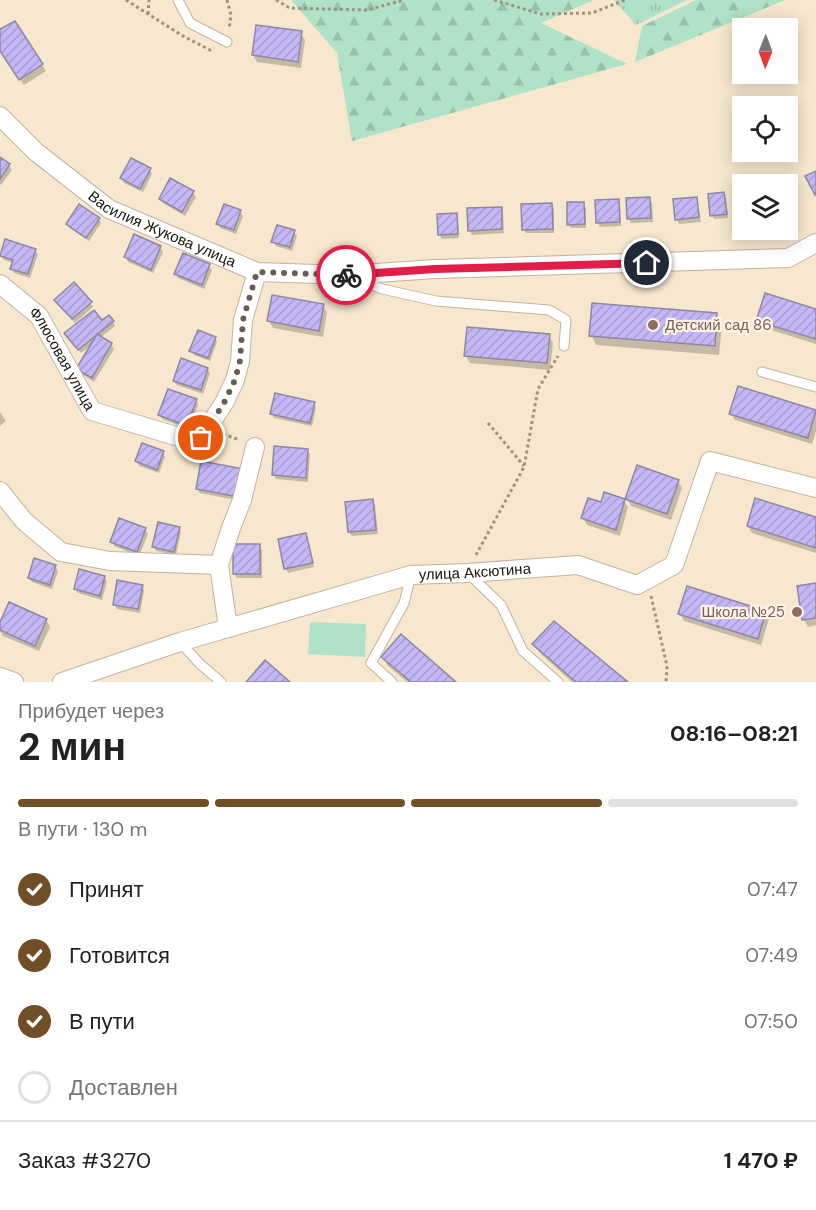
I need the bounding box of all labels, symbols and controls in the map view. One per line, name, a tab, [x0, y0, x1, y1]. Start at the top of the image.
north arrow	[732, 18, 798, 84]
map controls	[732, 18, 798, 240]
button: locate	[732, 96, 798, 162]
button: layers	[732, 174, 798, 240]
street label: Василия Жукова улица	[84, 186, 240, 272]
pin	[621, 237, 672, 288]
courier	[316, 245, 376, 305]
icon: home	[630, 246, 663, 279]
icon: bike	[330, 259, 363, 292]
street label: Флюсовая улица	[25, 302, 100, 415]
place label: Детский сад 86	[665, 315, 772, 335]
marker: Детский сад 86	[646, 318, 660, 332]
pin	[175, 412, 226, 463]
icon: bag	[184, 421, 217, 454]
street label: улица Аксютина	[418, 558, 532, 585]
place label: Школа №25	[702, 602, 785, 622]
marker: Школа №25	[790, 605, 804, 619]
text: Прибудет через	[18, 698, 164, 724]
text: 08:16–08:21	[670, 719, 798, 748]
text: 2 мин	[18, 721, 126, 772]
text: В пути · 130 m	[18, 816, 147, 842]
icon: check	[18, 873, 51, 906]
text: Принят	[69, 875, 143, 904]
text: 07:47	[747, 876, 798, 902]
icon: check	[18, 939, 51, 972]
text: Готовится	[69, 941, 170, 970]
text: 07:49	[745, 942, 798, 968]
icon: check	[18, 1005, 51, 1038]
text: В пути	[69, 1007, 135, 1036]
text: 07:50	[744, 1008, 798, 1034]
text: Доставлен	[69, 1073, 178, 1102]
text: Заказ #3270	[18, 1146, 151, 1175]
text: 1 470 ₽	[724, 1146, 798, 1175]

